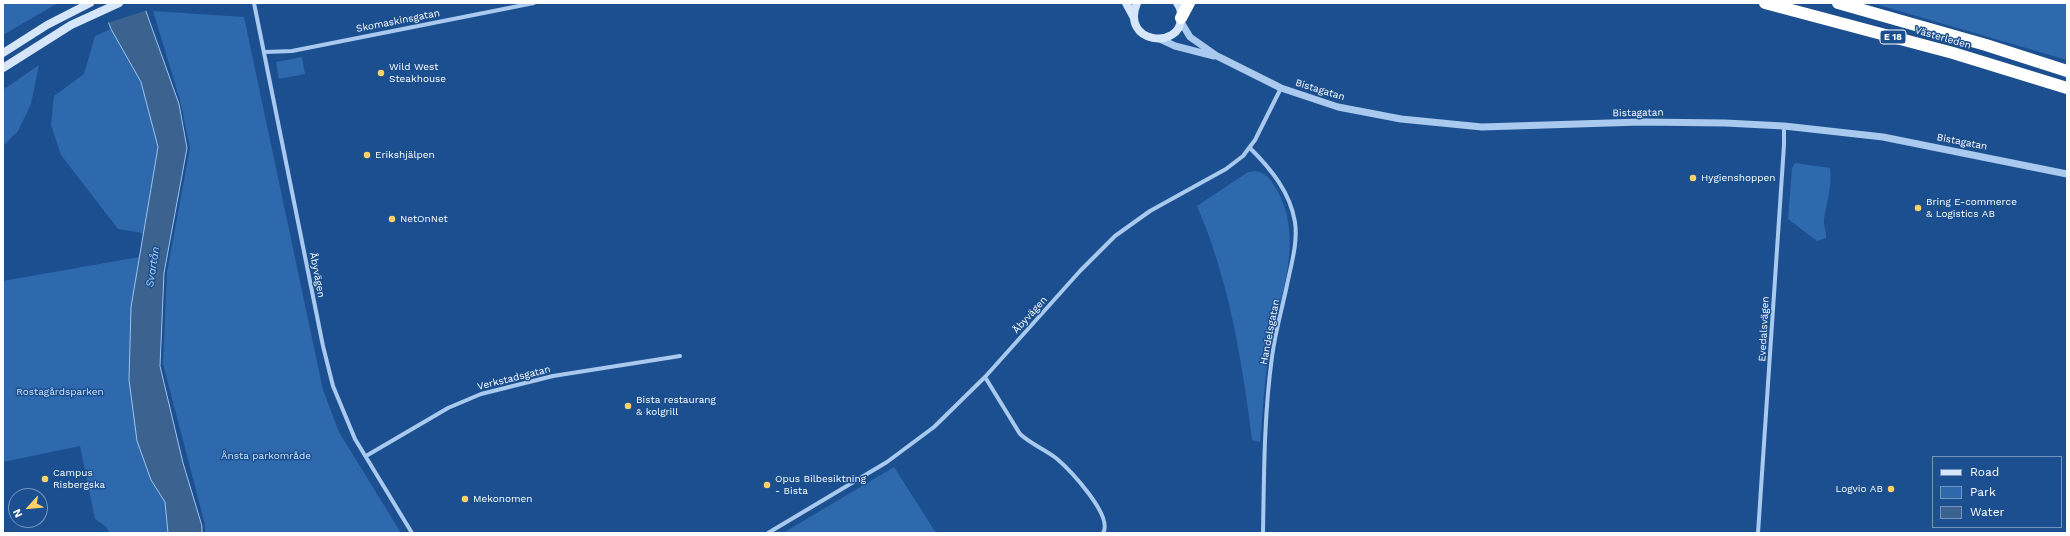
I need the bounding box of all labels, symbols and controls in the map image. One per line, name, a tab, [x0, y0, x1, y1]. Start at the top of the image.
street label: Skomaskinsgatan	[355, 7, 441, 35]
street label: Västerleden	[1914, 24, 1972, 52]
road number: E 18	[1880, 30, 1906, 44]
place label: Wild West Steakhouse	[389, 61, 446, 84]
marker: Wild West Steakhouse	[376, 68, 386, 78]
street label: Bistagatan	[1294, 77, 1346, 103]
street label: Bistagatan	[1612, 107, 1664, 119]
street label: Bistagatan	[1936, 131, 1988, 153]
place label: Erikshjälpen	[375, 149, 435, 161]
marker: Erikshjälpen	[362, 150, 372, 160]
place label: Hygienshoppen	[1701, 172, 1775, 184]
marker: Hygienshoppen	[1688, 173, 1698, 183]
place label: Bring E-commerce & Logistics AB	[1926, 196, 2017, 220]
marker: Bring E-commerce & Logistics AB	[1913, 203, 1923, 213]
place label: NetOnNet	[400, 213, 448, 225]
marker: NetOnNet	[387, 214, 397, 224]
water label: Svartån	[143, 246, 163, 288]
street label: Åbyvägen	[307, 251, 327, 299]
street label: Åbyvägen	[1010, 294, 1050, 336]
street label: Evedalsvägen	[1756, 296, 1772, 362]
street label: Handelsgatan	[1258, 298, 1282, 366]
street label: Verkstadsgatan	[476, 363, 552, 393]
park label: Rostagårdsparken	[16, 386, 104, 398]
place label: Bista restaurang & kolgrill	[636, 394, 716, 418]
marker: Bista restaurang & kolgrill	[623, 401, 633, 411]
park label: Ånsta parkområde	[221, 450, 311, 462]
legend	[1932, 456, 2062, 528]
text: Road	[1970, 465, 1999, 479]
place label: Campus Risbergska	[53, 467, 105, 490]
place label: Opus Bilbesiktning - Bista	[775, 473, 866, 496]
marker: Campus Risbergska	[40, 474, 50, 484]
marker: Opus Bilbesiktning - Bista	[762, 480, 772, 490]
place label: Logvio AB	[1835, 483, 1883, 495]
marker: Logvio AB	[1886, 484, 1896, 494]
text: Park	[1970, 485, 1996, 499]
north arrow	[8, 488, 48, 528]
place label: Mekonomen	[473, 493, 532, 505]
marker: Mekonomen	[460, 494, 470, 504]
text: Water	[1970, 505, 2004, 519]
text: N	[10, 507, 25, 520]

